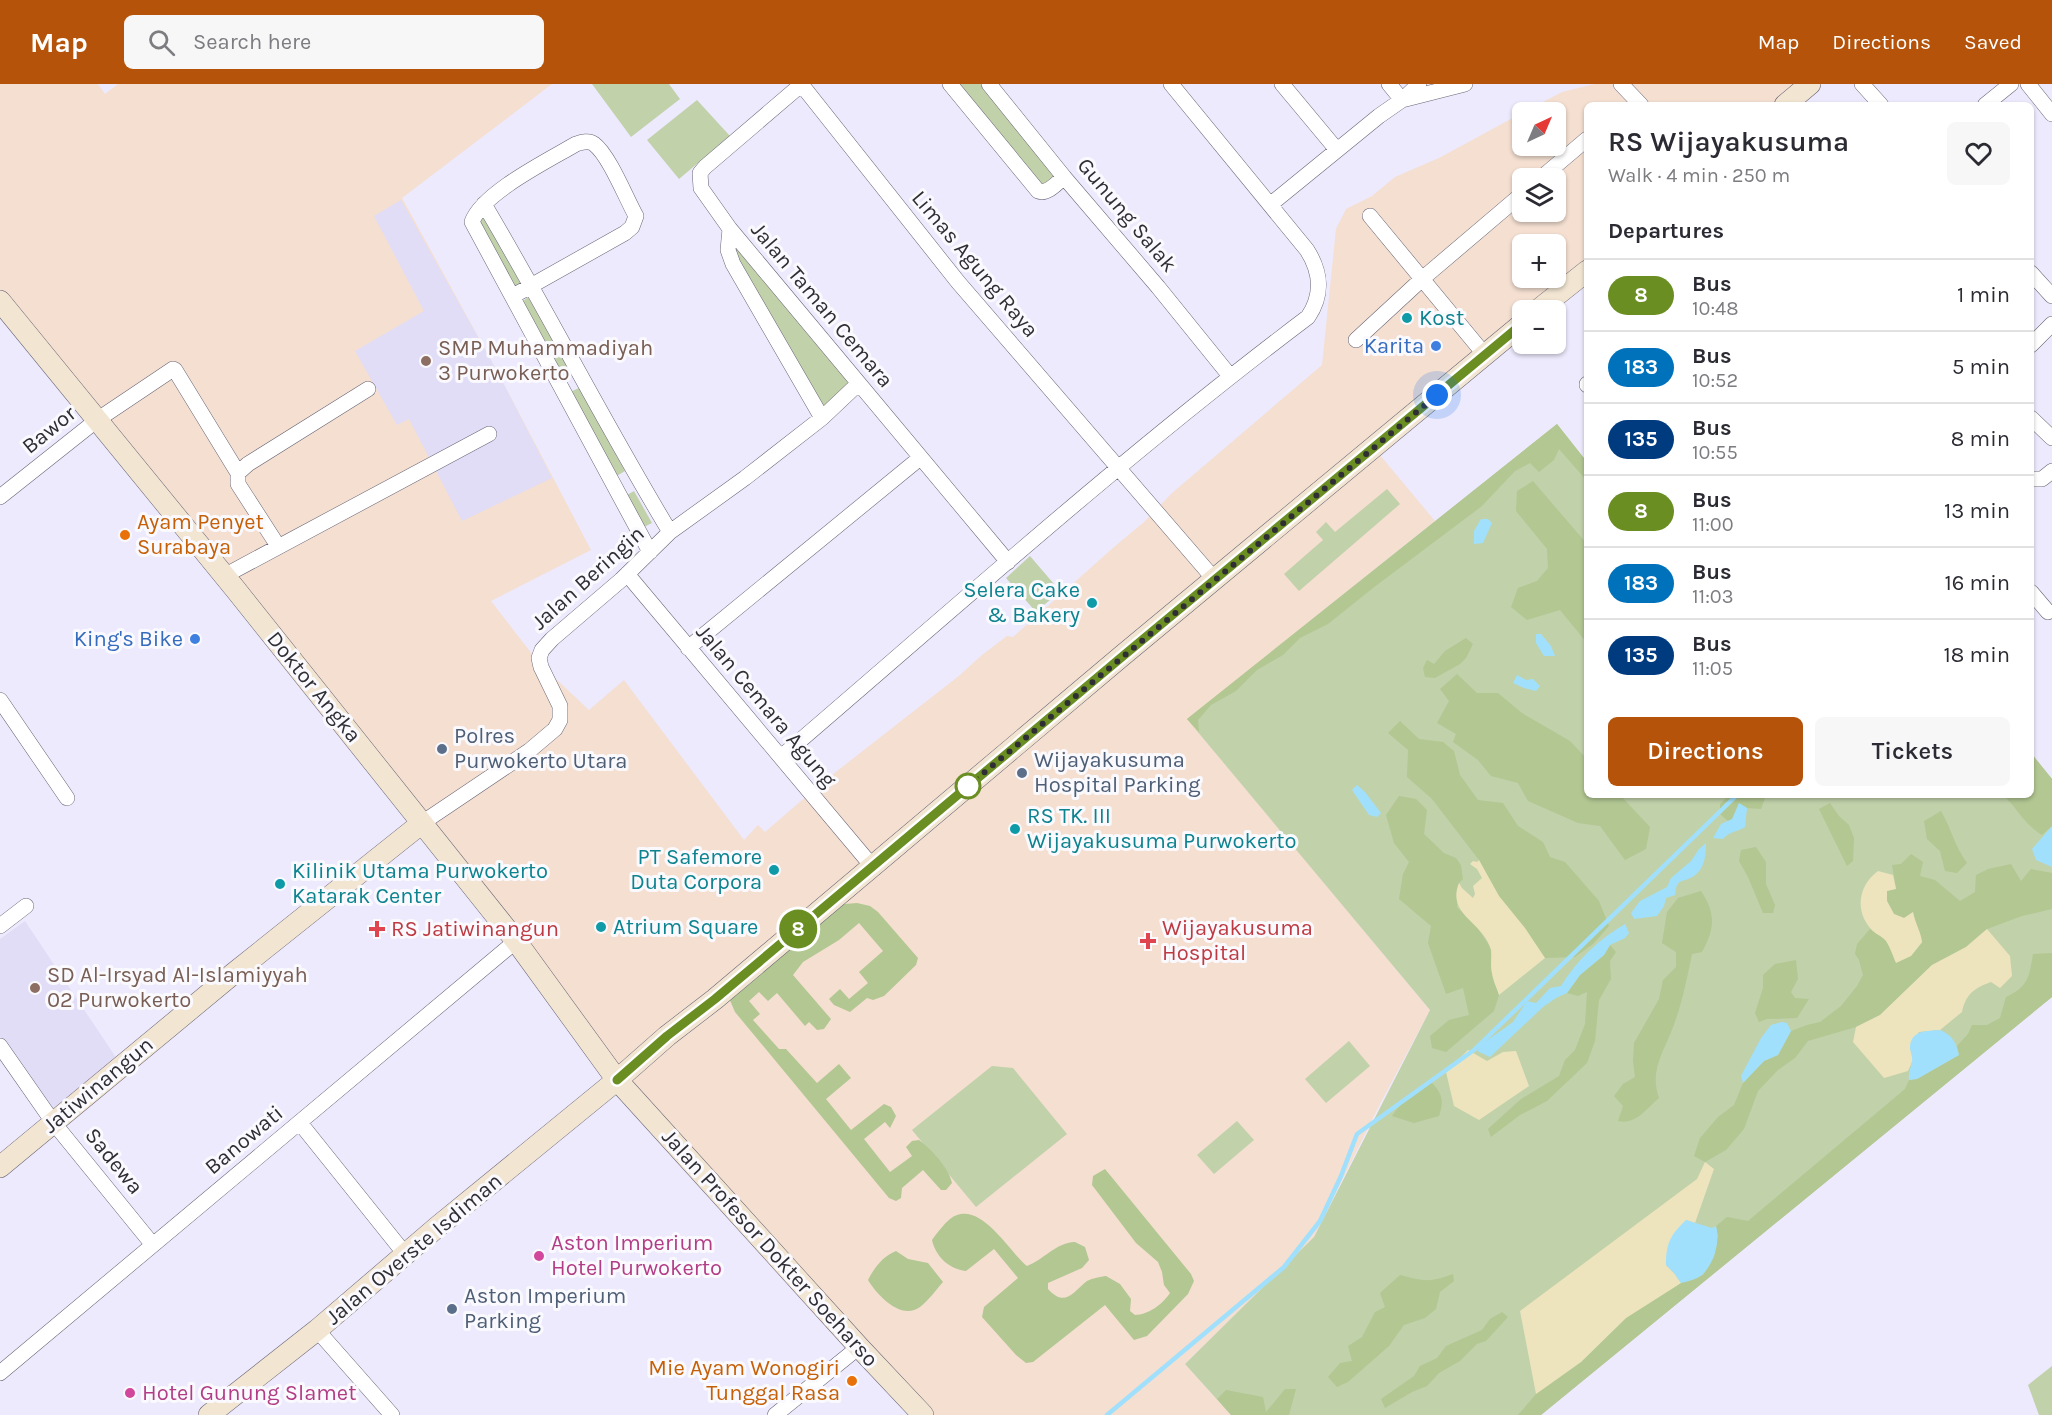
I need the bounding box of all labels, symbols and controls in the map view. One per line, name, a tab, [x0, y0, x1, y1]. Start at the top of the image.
search box	[124, 15, 544, 69]
text: Map	[30, 26, 88, 59]
icon: search	[145, 26, 178, 59]
text: Search here	[193, 29, 311, 55]
text: Map	[1758, 30, 1799, 54]
text: Directions	[1832, 30, 1931, 54]
text: Saved	[1964, 30, 2022, 54]
north arrow	[1512, 102, 1566, 156]
map controls	[1512, 102, 1566, 354]
button: heart	[1947, 122, 2010, 185]
text: RS Wijayakusuma	[1608, 125, 1849, 158]
street label: Gunung Salak	[1072, 153, 1182, 277]
text: Walk · 4 min · 250 m	[1608, 164, 1790, 187]
button: layers	[1512, 168, 1566, 222]
street label: Limas Agung Raya	[906, 185, 1044, 343]
street label: Jalan Taman Cemara	[745, 217, 899, 393]
text: Departures	[1608, 218, 1724, 244]
button: +	[1512, 234, 1566, 288]
text: Bus	[1692, 271, 1732, 297]
text: 1 min	[1957, 282, 2010, 308]
text: 8	[1634, 283, 1648, 307]
text: 10:48	[1692, 297, 1739, 320]
button: −	[1512, 300, 1566, 354]
place label: Kost	[1419, 305, 1464, 331]
marker: Kost	[1400, 311, 1414, 325]
place label: Karita	[1364, 333, 1424, 359]
place label: SMP Muhammadiyah 3 Purwokerto	[438, 335, 653, 386]
marker: Karita	[1429, 339, 1443, 353]
text: Bus	[1692, 343, 1732, 369]
marker: SMP Muhammadiyah 3 Purwokerto	[419, 354, 433, 368]
text: 5 min	[1952, 354, 2010, 380]
text: 183	[1624, 355, 1658, 379]
text: 10:52	[1692, 369, 1738, 392]
your location	[1422, 380, 1452, 410]
street label: Bawor	[17, 400, 81, 460]
text: Bus	[1692, 415, 1732, 441]
text: 8 min	[1951, 426, 2010, 452]
text: 135	[1625, 427, 1657, 451]
text: 10:55	[1692, 441, 1738, 464]
text: Bus	[1692, 487, 1732, 513]
text: 13 min	[1944, 498, 2010, 524]
text: 8	[1634, 499, 1648, 523]
place label: Ayam Penyet Surabaya	[137, 509, 264, 560]
text: 11:00	[1692, 513, 1734, 536]
street label: Jalan Beringin	[526, 521, 650, 635]
marker: Ayam Penyet Surabaya	[118, 528, 132, 542]
text: Bus	[1692, 559, 1732, 585]
text: 16 min	[1944, 570, 2010, 596]
text: 183	[1624, 571, 1658, 595]
place label: Selera Cake & Bakery	[963, 577, 1080, 628]
text: 11:03	[1692, 585, 1734, 608]
marker: Selera Cake & Bakery	[1085, 596, 1099, 610]
street label: Jalan Cemara Agung	[690, 619, 842, 793]
place label: King's Bike	[74, 626, 183, 652]
street label: Doktor Angka	[261, 626, 367, 748]
text: Bus	[1692, 631, 1732, 657]
marker: King's Bike	[188, 632, 202, 646]
text: 18 min	[1944, 642, 2010, 668]
text: 135	[1625, 643, 1657, 667]
text: 11:05	[1692, 657, 1733, 680]
button: Directions	[1608, 717, 1803, 786]
button: Tickets	[1815, 717, 2010, 786]
place label: Polres Purwokerto Utara	[454, 723, 627, 774]
marker: Polres Purwokerto Utara	[435, 742, 449, 756]
place label: Wijayakusuma Hospital Parking	[1034, 747, 1201, 798]
marker: Wijayakusuma Hospital Parking	[1015, 766, 1029, 780]
unlabelled marker	[955, 773, 981, 799]
place label: RS TK. III Wijayakusuma Purwokerto	[1027, 803, 1296, 854]
marker: RS TK. III Wijayakusuma Purwokerto	[1008, 822, 1022, 836]
place label: PT Safemore Duta Corpora	[630, 844, 762, 895]
place label: Kilinik Utama Purwokerto Katarak Center	[292, 858, 548, 909]
marker: PT Safemore Duta Corpora	[767, 863, 781, 877]
marker: Kilinik Utama Purwokerto Katarak Center	[273, 877, 287, 891]
line badge: 8	[778, 910, 818, 948]
place label: Atrium Square	[613, 914, 758, 940]
place label: Wijayakusuma Hospital	[1162, 915, 1313, 966]
place label: RS Jatiwinangun	[391, 916, 559, 942]
text: 8	[791, 917, 805, 941]
marker: RS Jatiwinangun	[368, 920, 386, 938]
marker: Atrium Square	[594, 920, 608, 934]
marker: Wijayakusuma Hospital	[1139, 932, 1157, 950]
place label: SD Al-Irsyad Al-Islamiyyah 02 Purwokerto	[47, 962, 308, 1013]
marker: SD Al-Irsyad Al-Islamiyyah 02 Purwokerto	[28, 981, 42, 995]
street label: Jatiwinangun	[38, 1031, 158, 1139]
street label: Banowati	[200, 1100, 288, 1180]
street label: Sadewa	[79, 1123, 149, 1199]
street label: Jalan Profesor Dokter Soeharso	[656, 1124, 884, 1372]
street label: Jalan Overste Isdiman	[321, 1168, 507, 1330]
place label: Aston Imperium Hotel Purwokerto	[551, 1230, 722, 1281]
marker: Aston Imperium Hotel Purwokerto	[532, 1249, 546, 1263]
place label: Aston Imperium Parking	[464, 1283, 626, 1334]
marker: Aston Imperium Parking	[445, 1302, 459, 1316]
place label: Mie Ayam Wonogiri Tunggal Rasa	[648, 1355, 840, 1406]
marker: Mie Ayam Wonogiri Tunggal Rasa	[845, 1374, 859, 1388]
place label: Hotel Gunung Slamet	[142, 1380, 356, 1406]
marker: Hotel Gunung Slamet	[123, 1386, 137, 1400]

